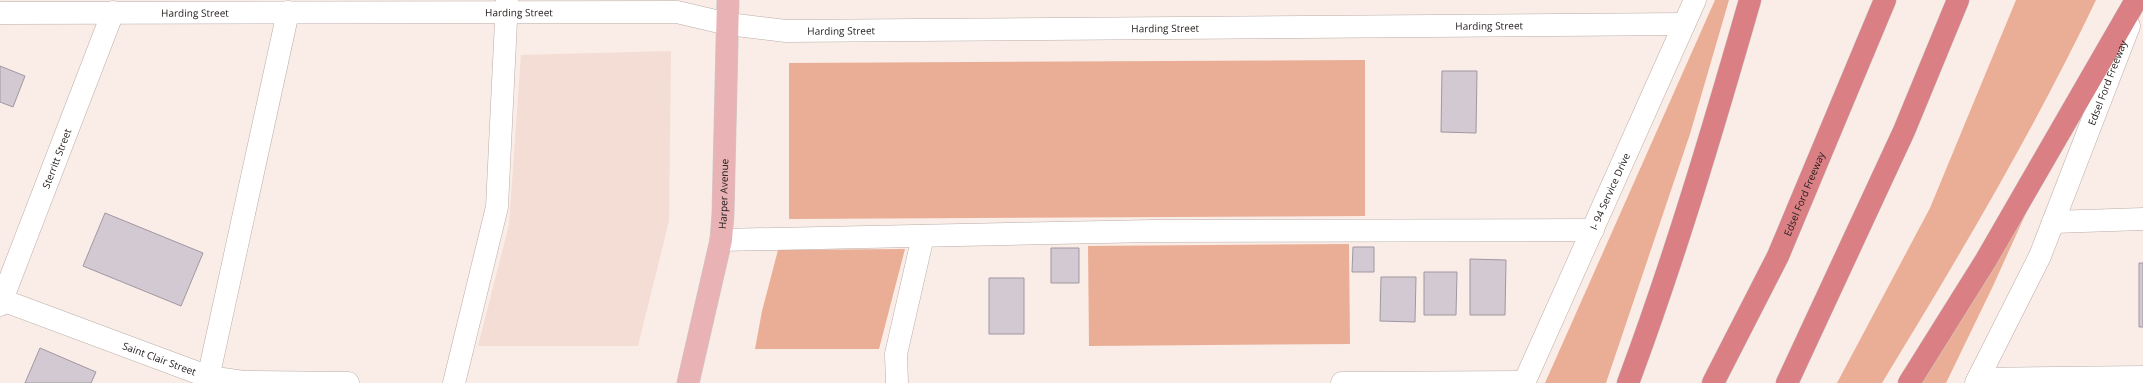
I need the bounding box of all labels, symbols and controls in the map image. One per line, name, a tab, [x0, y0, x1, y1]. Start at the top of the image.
street label: Harding Street	[485, 5, 553, 19]
street label: Harding Street	[161, 6, 229, 20]
street label: Harding Street	[1455, 18, 1524, 33]
street label: Harding Street	[1131, 21, 1200, 35]
street label: Harding Street	[807, 23, 876, 38]
street label: Edsel Ford Freeway	[2084, 37, 2130, 127]
street label: Sterritt Street	[39, 126, 75, 190]
street label: Edsel Ford Freeway	[1780, 149, 1828, 238]
street label: I- 94 Service Drive	[1586, 150, 1633, 232]
street label: Harper Avenue	[715, 158, 731, 229]
street label: Saint Clair Street	[121, 338, 199, 379]

